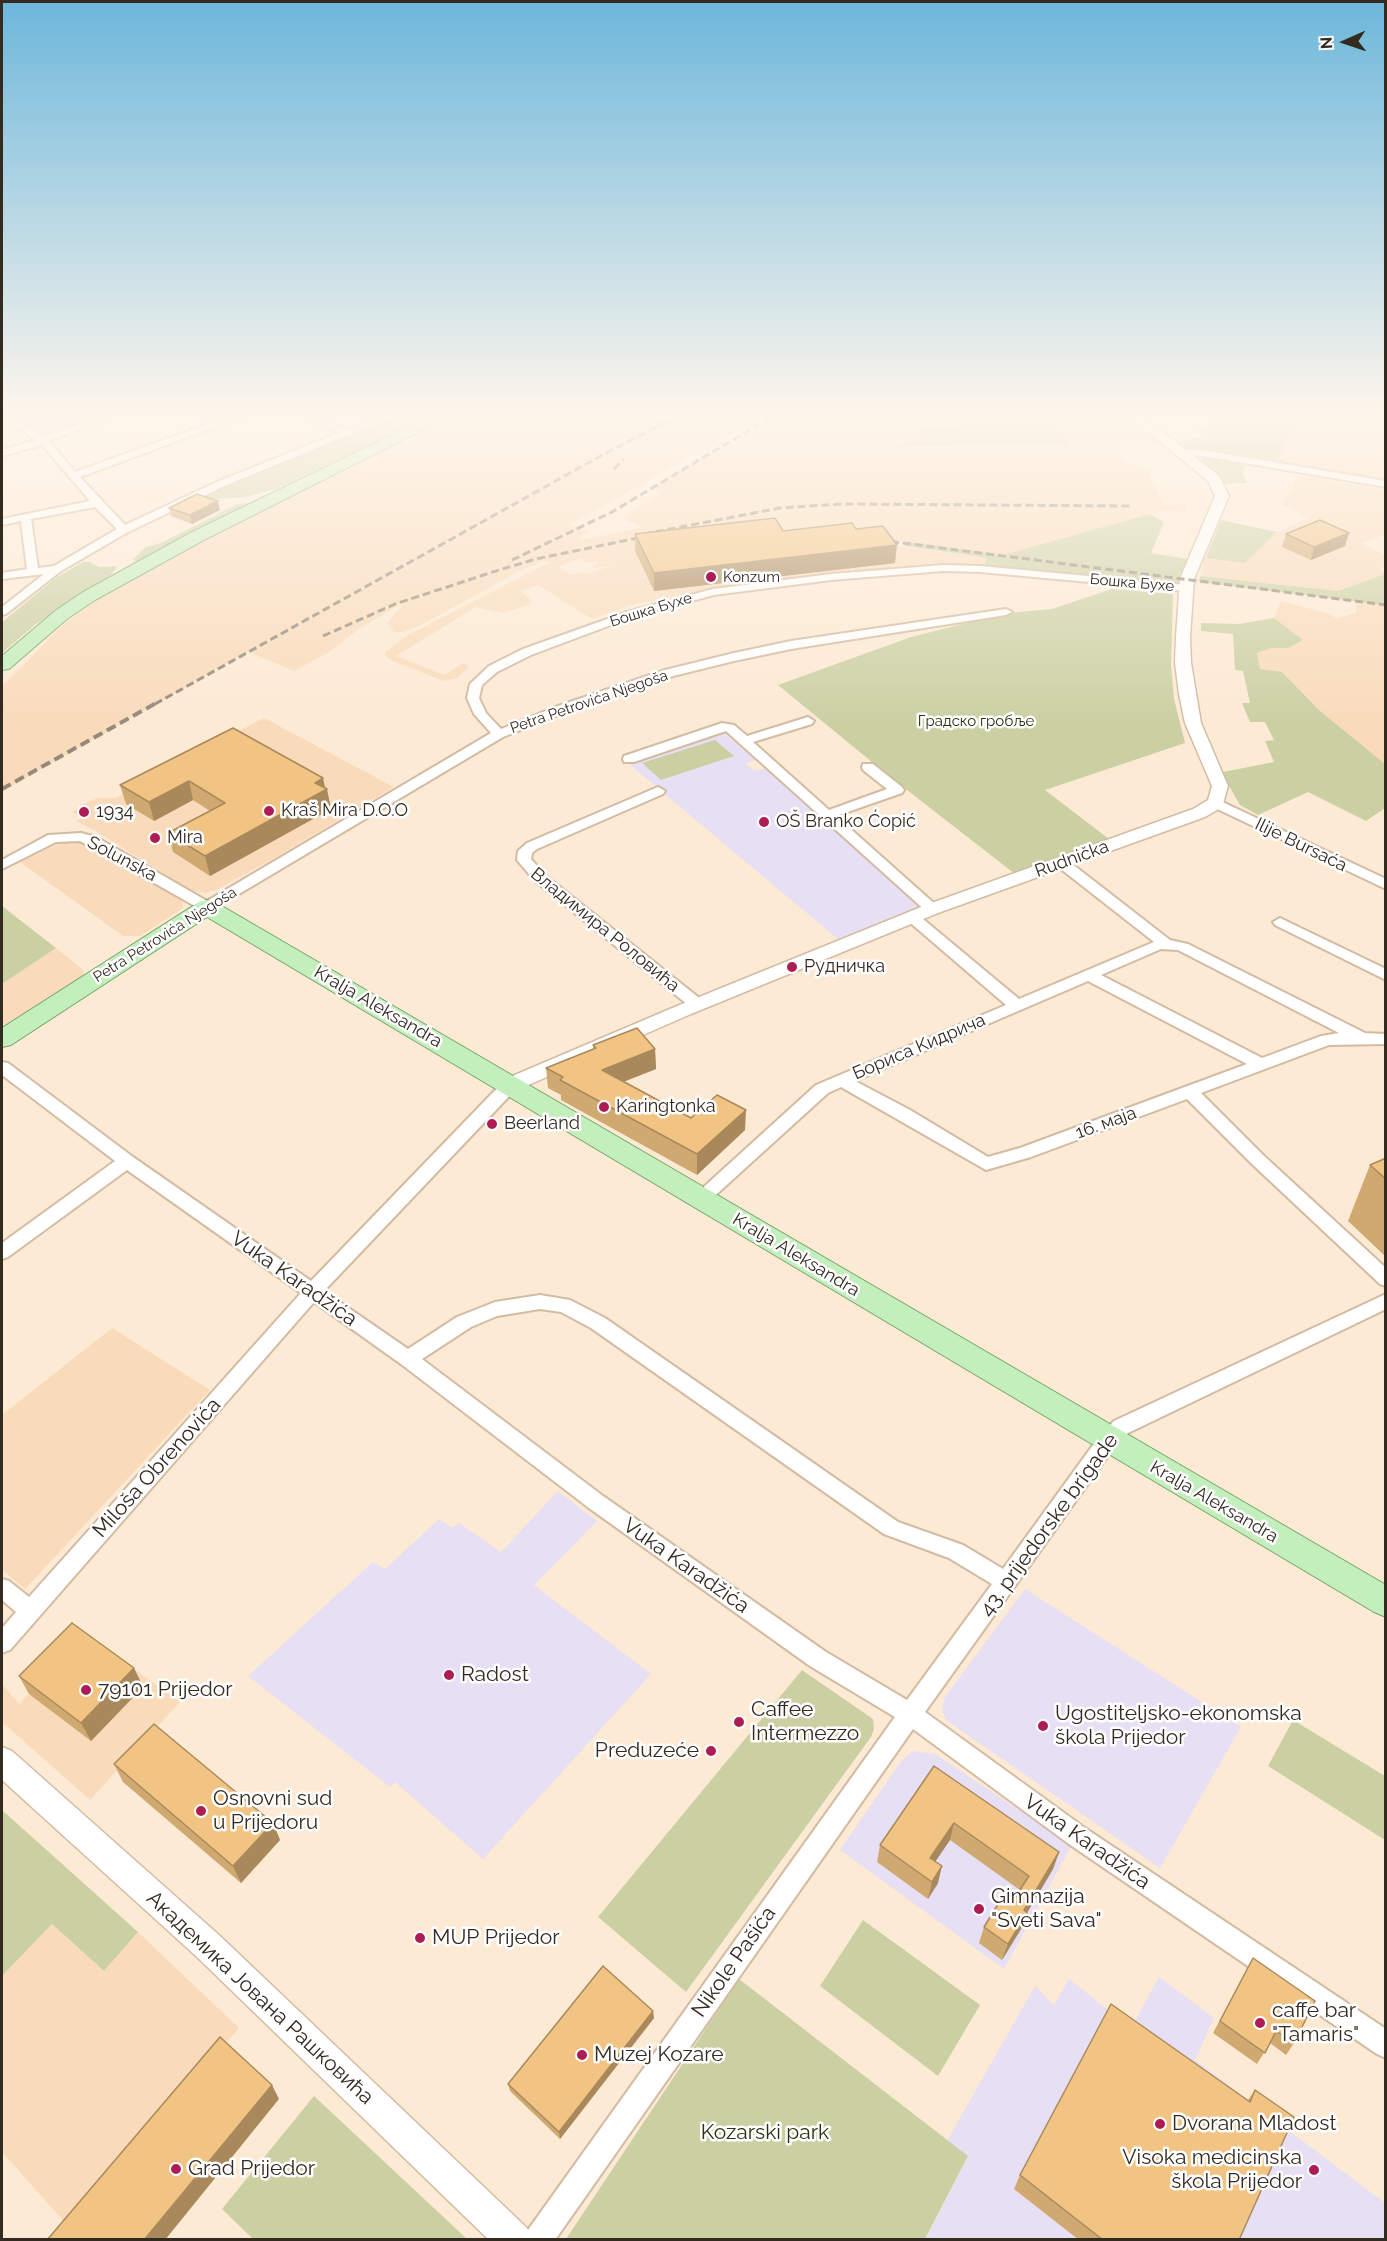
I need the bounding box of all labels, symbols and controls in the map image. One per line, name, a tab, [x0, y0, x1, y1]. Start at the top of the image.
north arrow	[1315, 12, 1375, 72]
text: N	[1317, 36, 1336, 50]
place label: Konzum	[723, 568, 780, 586]
marker: Konzum	[704, 570, 718, 584]
street label: Бошка Бухе	[1089, 570, 1175, 596]
street label: Бошка Бухе	[608, 589, 694, 631]
street label: Petra Petrovića Njegoša	[508, 667, 670, 737]
park label: Градско гробље	[918, 712, 1034, 730]
place label: Kraš Mira D.O.O	[281, 800, 408, 822]
place label: 1934	[96, 801, 134, 823]
marker: Kraš Mira D.O.O	[262, 804, 276, 818]
marker: 1934	[77, 805, 91, 819]
place label: OŠ Branko Ćopić	[776, 811, 916, 833]
street label: Ilije Bursaća	[1251, 813, 1351, 877]
marker: OŠ Branko Ćopić	[757, 815, 771, 829]
place label: Mira	[167, 827, 203, 849]
marker: Mira	[148, 831, 162, 845]
street label: Solunska	[83, 832, 161, 886]
street label: Rudnička	[1032, 836, 1112, 882]
street label: Владимира Роловића	[526, 863, 684, 997]
street label: Petra Petrovića Njegoša	[90, 883, 240, 987]
place label: Рудничка	[804, 956, 885, 978]
marker: Рудничка	[785, 960, 799, 974]
street label: Kralja Aleksandra	[310, 962, 446, 1052]
street label: Бориса Kидрича	[849, 1009, 989, 1085]
place label: Karingtonka	[616, 1096, 716, 1118]
marker: Karingtonka	[597, 1100, 611, 1114]
street label: 16. маја	[1073, 1102, 1139, 1144]
place label: Beerland	[504, 1113, 580, 1135]
marker: Beerland	[485, 1117, 499, 1131]
street label: Kralja Aleksandra	[729, 1209, 863, 1301]
street label: Vuka Karadžića	[226, 1226, 362, 1332]
street label: Miloša Obrenovića	[88, 1393, 226, 1543]
street label: 43. prijedorske brigade	[974, 1429, 1124, 1621]
street label: Kralja Aleksandra	[1146, 1457, 1282, 1547]
street label: Vuka Karadžića	[618, 1513, 754, 1619]
place label: Radost	[461, 1662, 529, 1688]
marker: Radost	[442, 1668, 456, 1682]
place label: 79101 Prijedor	[98, 1677, 233, 1703]
marker: 79101 Prijedor	[79, 1683, 93, 1697]
place label: Caffee Intermezzo	[751, 1697, 859, 1747]
place label: Ugostiteljsko-ekonomska škola Prijedor	[1055, 1701, 1302, 1751]
marker: Caffee Intermezzo	[732, 1715, 746, 1729]
marker: Ugostiteljsko-ekonomska škola Prijedor	[1036, 1719, 1050, 1733]
place label: Preduzeće	[595, 1738, 699, 1764]
marker: Preduzeće	[704, 1744, 718, 1758]
place label: Osnovni sud u Prijedoru	[213, 1786, 332, 1836]
street label: Vuka Karadžića	[1019, 1789, 1155, 1895]
marker: Osnovni sud u Prijedoru	[194, 1804, 208, 1818]
place label: Gimnazija "Sveti Sava"	[991, 1884, 1102, 1934]
street label: Академика Јована Рашковића	[141, 1886, 379, 2110]
street label: Nikole Pašića	[687, 1902, 781, 2022]
marker: Gimnazija "Sveti Sava"	[972, 1902, 986, 1916]
place label: MUP Prijedor	[432, 1925, 560, 1951]
marker: MUP Prijedor	[413, 1931, 427, 1945]
place label: caffe bar "Tamaris"	[1272, 1998, 1359, 2048]
marker: caffe bar "Tamaris"	[1253, 2016, 1267, 2030]
place label: Muzej Kozare	[594, 2042, 724, 2068]
marker: Muzej Kozare	[575, 2048, 589, 2062]
place label: Dvorana Mladost	[1172, 2111, 1336, 2137]
marker: Dvorana Mladost	[1153, 2117, 1167, 2131]
park label: Kozarski park	[701, 2120, 829, 2146]
place label: Visoka medicinska škola Prijedor	[1122, 2145, 1302, 2195]
place label: Grad Prijedor	[188, 2156, 315, 2182]
marker: Grad Prijedor	[169, 2162, 183, 2176]
marker: Visoka medicinska škola Prijedor	[1307, 2163, 1321, 2177]

